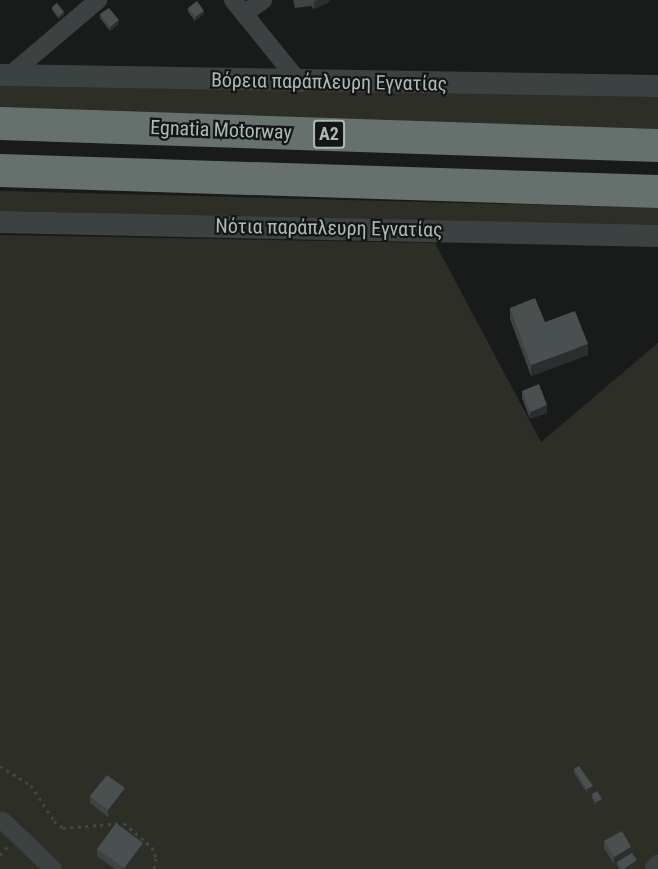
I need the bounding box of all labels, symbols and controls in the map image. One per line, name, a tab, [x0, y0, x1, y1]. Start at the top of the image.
street label: Βόρεια παράπλευρη Εγνατίας	[211, 68, 447, 96]
street label: Egnatia Motorway	[150, 116, 292, 144]
road number: Α2	[312, 119, 346, 149]
street label: Νότια παράπλευρη Εγνατίας	[215, 214, 443, 242]

